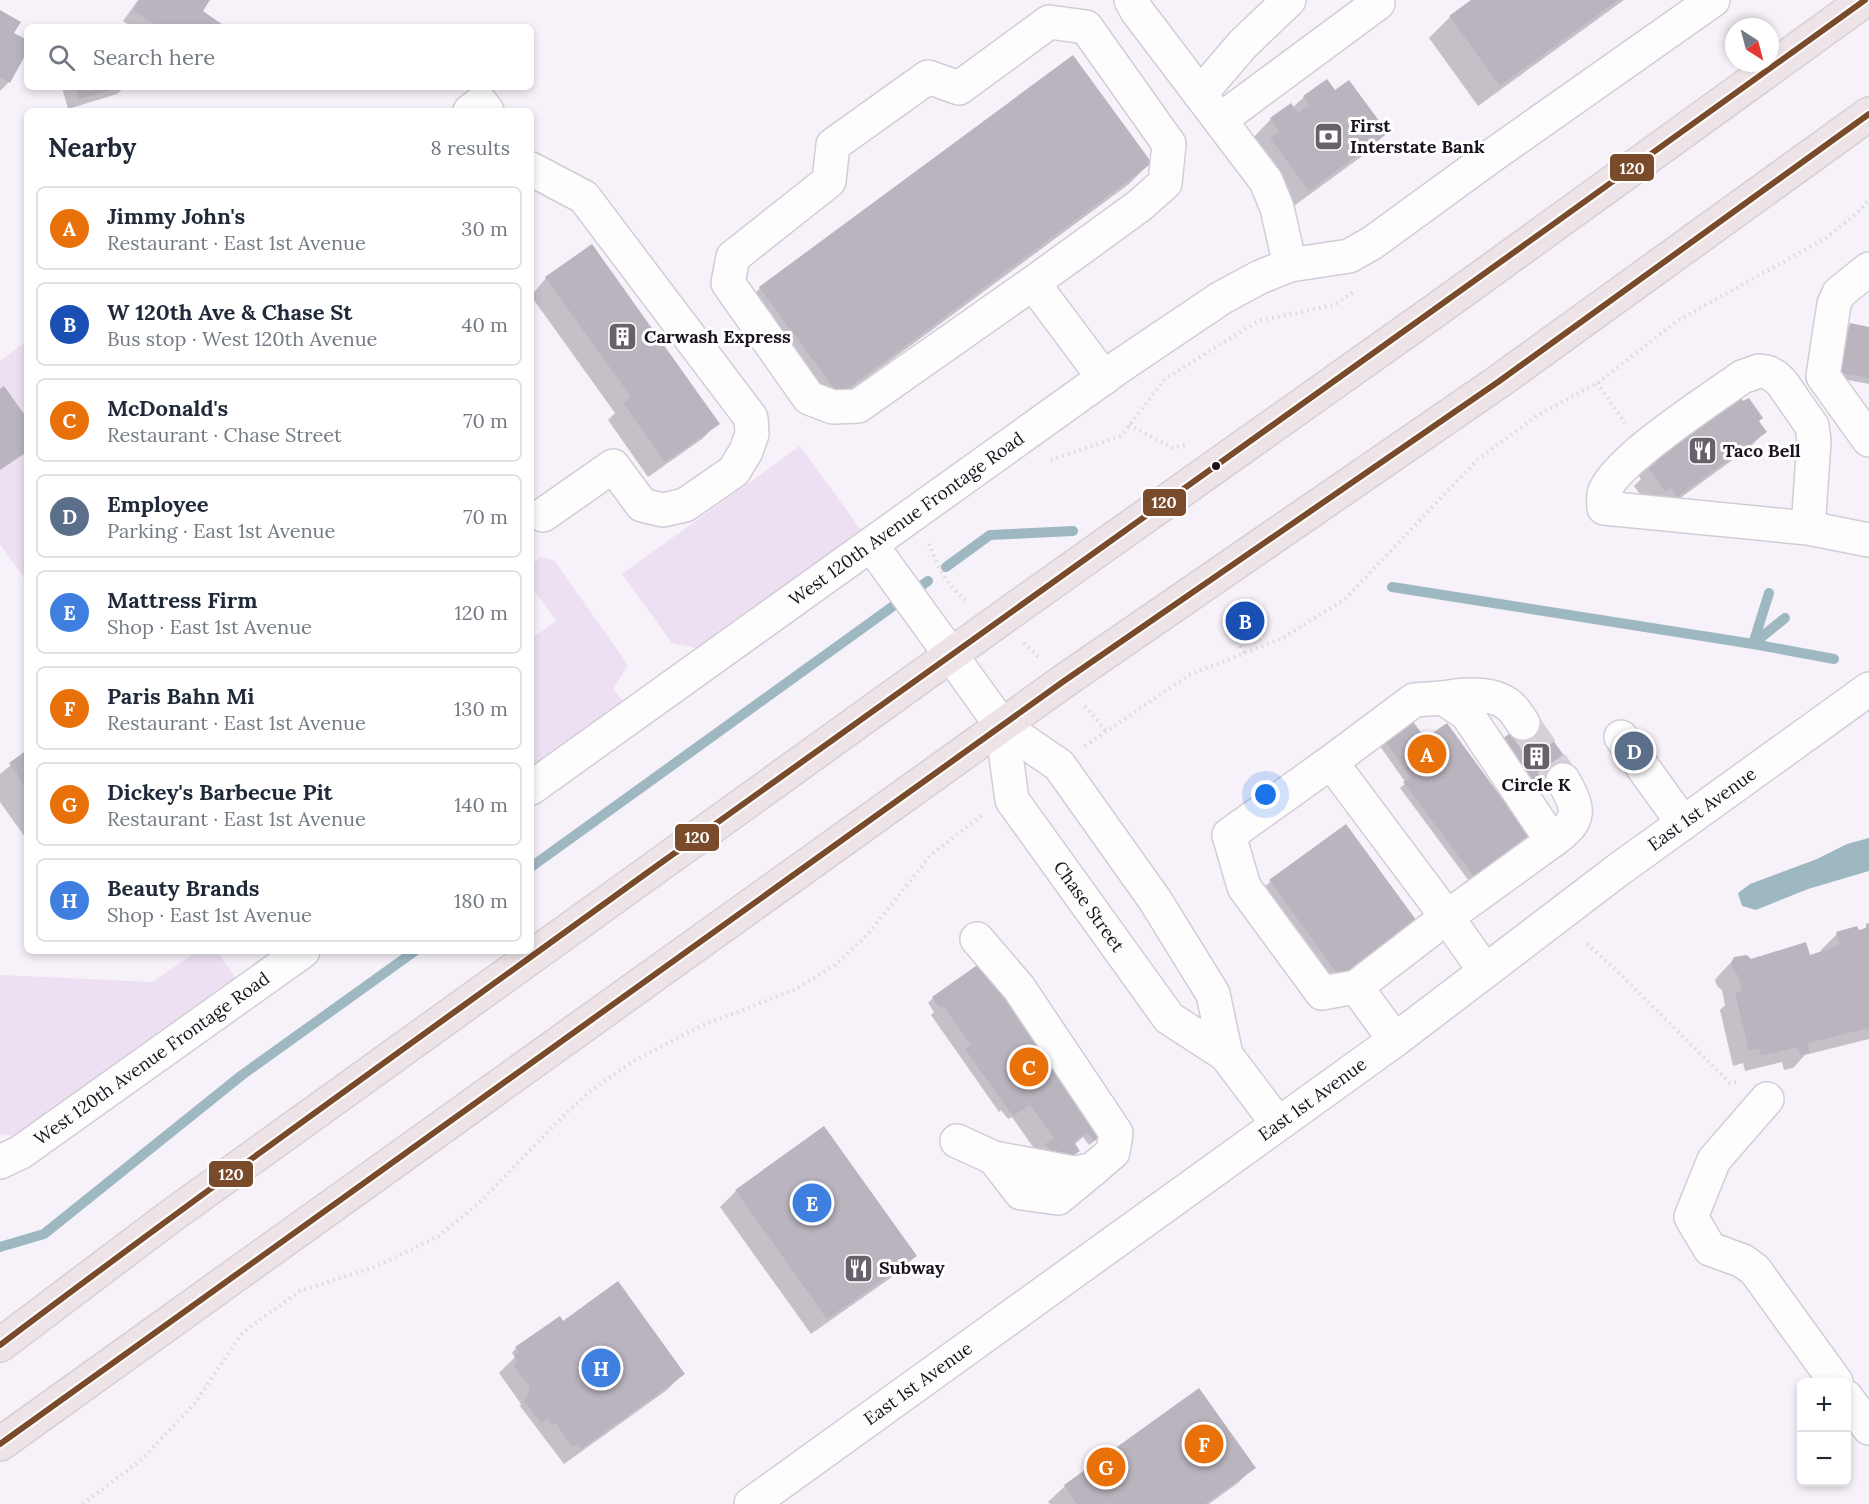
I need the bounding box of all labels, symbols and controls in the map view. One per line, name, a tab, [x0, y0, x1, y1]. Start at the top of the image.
north arrow	[1725, 18, 1779, 72]
search box	[24, 24, 534, 90]
icon: search	[45, 41, 78, 74]
text: Search here	[93, 43, 215, 71]
place label: First Interstate Bank	[1350, 114, 1485, 158]
bank icon: First Interstate Bank	[1313, 120, 1345, 152]
text: Nearby	[48, 131, 136, 164]
text: 8 results	[431, 135, 510, 160]
line badge: 120	[1609, 153, 1655, 182]
text: 120	[1619, 158, 1645, 178]
text: Jimmy John's	[107, 202, 245, 230]
text: A	[63, 216, 76, 241]
text: 30 m	[461, 216, 508, 241]
text: Restaurant · East 1st Avenue	[107, 230, 366, 255]
text: W 120th Ave & Chase St	[107, 298, 352, 326]
text: B	[63, 312, 76, 337]
text: 40 m	[462, 312, 508, 337]
building icon: Carwash Express	[607, 321, 639, 353]
place label: Carwash Express	[644, 325, 791, 348]
text: Bus stop · West 120th Avenue	[107, 326, 377, 351]
text: McDonald's	[107, 394, 228, 422]
text: C	[63, 408, 76, 433]
text: 70 m	[463, 408, 508, 433]
text: Restaurant · Chase Street	[107, 422, 342, 447]
street label: West 120th Avenue Frontage Road	[784, 426, 1029, 611]
restaurant icon: Taco Bell	[1686, 435, 1718, 467]
place label: Taco Bell	[1723, 439, 1801, 462]
unlabelled marker	[1210, 460, 1222, 472]
line badge: 120	[1142, 488, 1187, 517]
text: Employee	[107, 490, 209, 518]
text: 120	[1151, 492, 1177, 512]
text: D	[62, 504, 77, 529]
text: 70 m	[463, 504, 508, 529]
text: Parking · East 1st Avenue	[107, 518, 335, 543]
text: Mattress Firm	[107, 586, 257, 614]
pin: B	[1226, 598, 1264, 644]
text: E	[63, 600, 76, 625]
text: 120 m	[454, 600, 508, 625]
text: Shop · East 1st Avenue	[107, 614, 312, 639]
text: Paris Bahn Mi	[107, 682, 255, 710]
text: F	[64, 696, 75, 721]
text: 130 m	[454, 696, 508, 721]
text: Restaurant · East 1st Avenue	[107, 710, 366, 735]
pin: D	[1614, 728, 1654, 774]
pin: A	[1408, 732, 1446, 777]
building icon: Circle K	[1520, 740, 1552, 772]
street label: East 1st Avenue	[1643, 762, 1761, 856]
place label: Circle K	[1502, 773, 1571, 796]
text: Dickey's Barbecue Pit	[107, 778, 333, 806]
your location	[1251, 780, 1280, 809]
text: G	[62, 792, 77, 817]
text: 140 m	[454, 792, 508, 817]
text: Restaurant · East 1st Avenue	[107, 806, 366, 831]
line badge: 120	[674, 823, 720, 852]
text: 120	[684, 827, 710, 847]
street label: Chase Street	[1049, 856, 1130, 956]
text: Beauty Brands	[107, 874, 260, 902]
text: H	[61, 888, 78, 913]
text: 180 m	[454, 888, 508, 913]
text: Shop · East 1st Avenue	[107, 902, 312, 927]
street label: West 120th Avenue Frontage Road	[29, 966, 274, 1150]
pin: C	[1010, 1044, 1048, 1090]
street label: East 1st Avenue	[1253, 1052, 1371, 1146]
line badge: 120	[208, 1160, 254, 1188]
text: 120	[218, 1164, 244, 1184]
pin: E	[792, 1180, 832, 1226]
restaurant icon: Subway	[842, 1252, 874, 1284]
place label: Subway	[879, 1256, 945, 1279]
street label: East 1st Avenue	[859, 1336, 977, 1430]
pin: H	[582, 1346, 620, 1390]
map controls	[1797, 1378, 1851, 1486]
button: +	[1797, 1378, 1851, 1432]
pin: F	[1184, 1422, 1224, 1466]
button: −	[1797, 1432, 1851, 1486]
pin: G	[1086, 1444, 1126, 1490]

